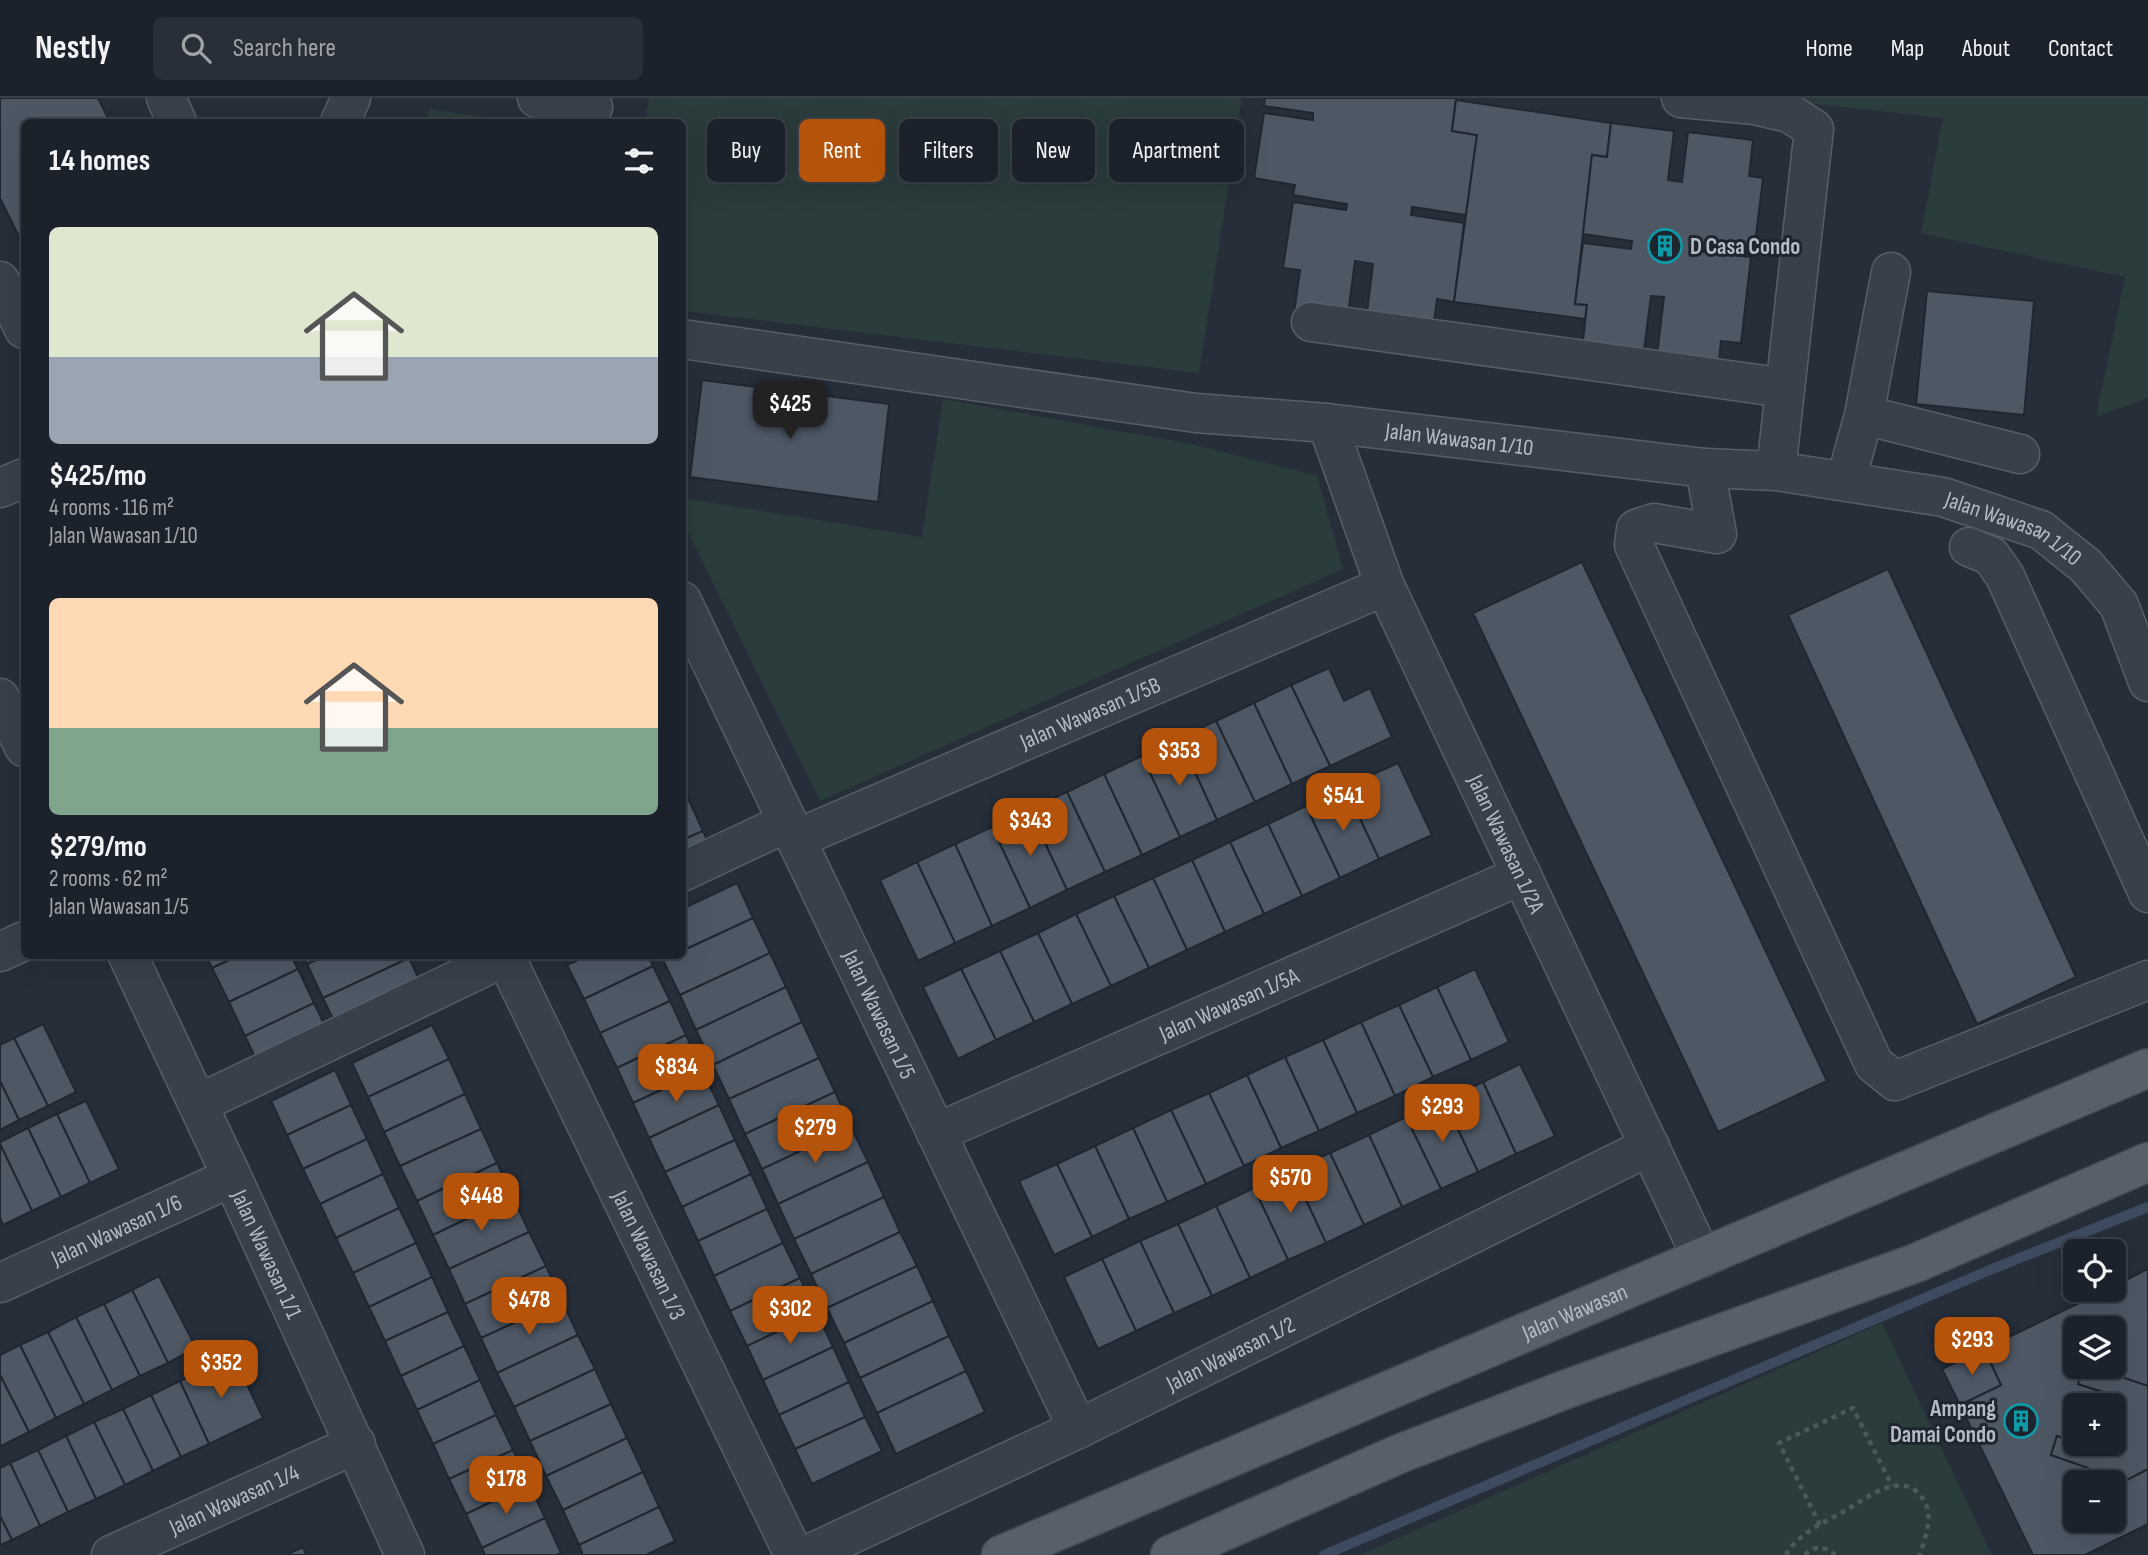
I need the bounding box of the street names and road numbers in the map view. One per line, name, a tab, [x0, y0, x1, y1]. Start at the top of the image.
street label: Jalan Wawasan 1/10	[1383, 417, 1535, 462]
street label: Jalan Wawasan 1/10	[1940, 485, 2087, 572]
street label: Jalan Wawasan 1/5B	[1015, 671, 1165, 756]
street label: Jalan Wawasan 1/2A	[1461, 770, 1550, 918]
street label: Jalan Wawasan 1/5	[835, 945, 921, 1084]
street label: Jalan Wawasan 1/5A	[1154, 962, 1304, 1048]
street label: Jalan Wawasan 1/1	[224, 1185, 308, 1323]
street label: Jalan Wawasan 1/3	[605, 1185, 691, 1325]
street label: Jalan Wawasan 1/6	[46, 1189, 187, 1273]
street label: Jalan Wawasan	[1517, 1278, 1632, 1348]
street label: Jalan Wawasan 1/2	[1161, 1311, 1300, 1398]
street label: Jalan Wawasan 1/4	[164, 1459, 304, 1542]

